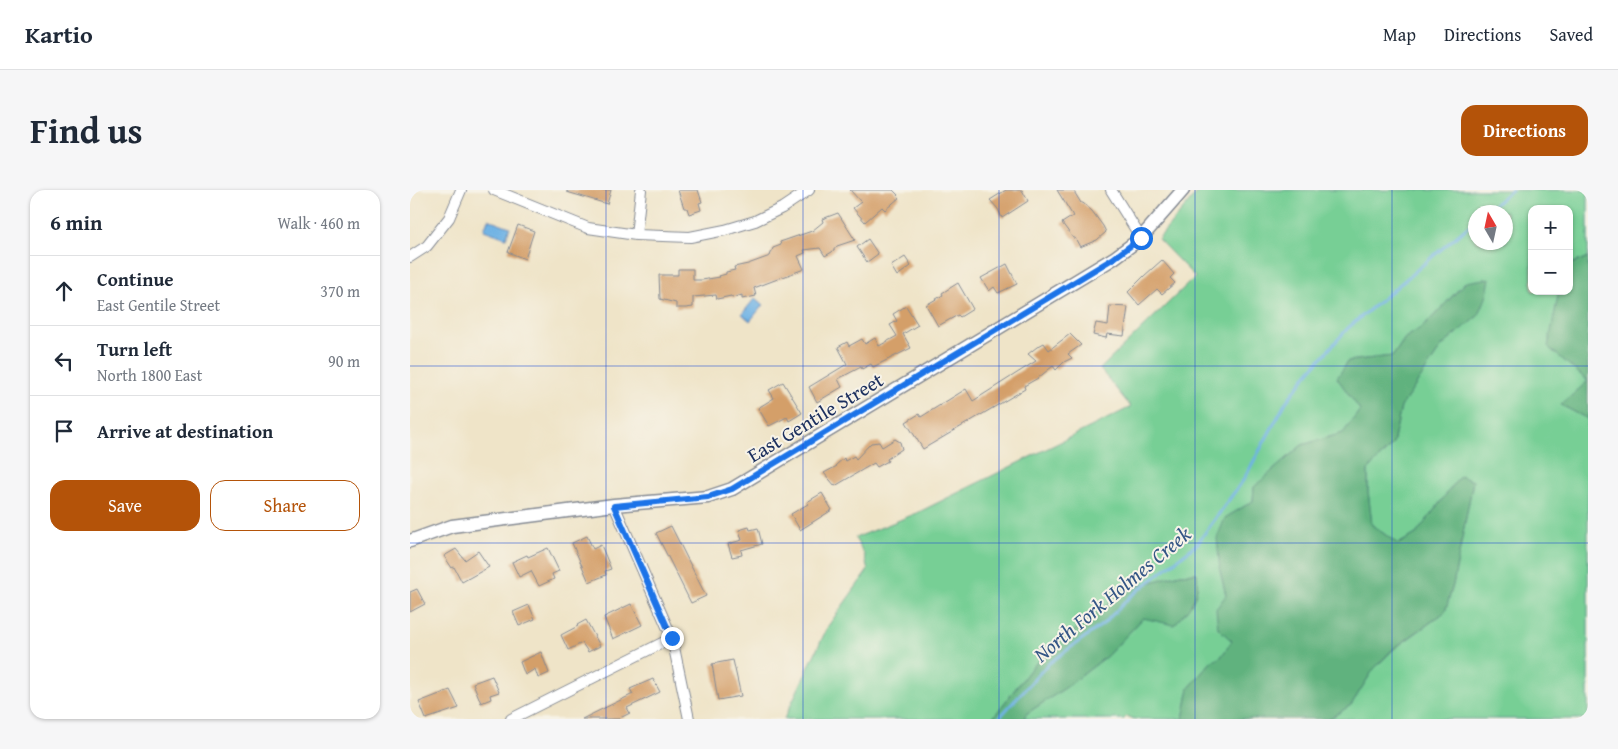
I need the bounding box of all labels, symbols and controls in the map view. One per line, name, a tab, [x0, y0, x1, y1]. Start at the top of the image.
text: Kartio	[25, 17, 93, 52]
text: Map	[1383, 21, 1416, 48]
text: Directions	[1444, 21, 1521, 48]
text: Saved	[1549, 21, 1593, 48]
text: Find us	[30, 105, 143, 156]
button: Directions	[1461, 105, 1588, 156]
north arrow	[1468, 205, 1513, 250]
map controls	[1528, 205, 1573, 295]
button: +	[1528, 205, 1573, 250]
text: 6 min	[50, 207, 102, 238]
text: Walk · 460 m	[277, 211, 360, 235]
route start	[1130, 227, 1153, 250]
button: −	[1528, 250, 1573, 295]
text: Continue	[97, 265, 174, 293]
icon: ahead	[50, 277, 78, 305]
text: 370 m	[320, 279, 360, 303]
text: East Gentile Street	[97, 293, 220, 317]
text: Turn left	[97, 335, 172, 363]
icon: left	[50, 347, 78, 375]
text: 90 m	[328, 349, 360, 373]
text: North 1800 East	[97, 363, 202, 387]
street label: East Gentile Street	[742, 365, 888, 469]
icon: arrive	[50, 417, 78, 445]
text: Arrive at destination	[97, 417, 273, 445]
button: Save	[50, 480, 200, 531]
button: Share	[210, 480, 360, 531]
water label: North Fork Holmes Creek	[1026, 518, 1198, 670]
route end	[661, 627, 684, 650]

